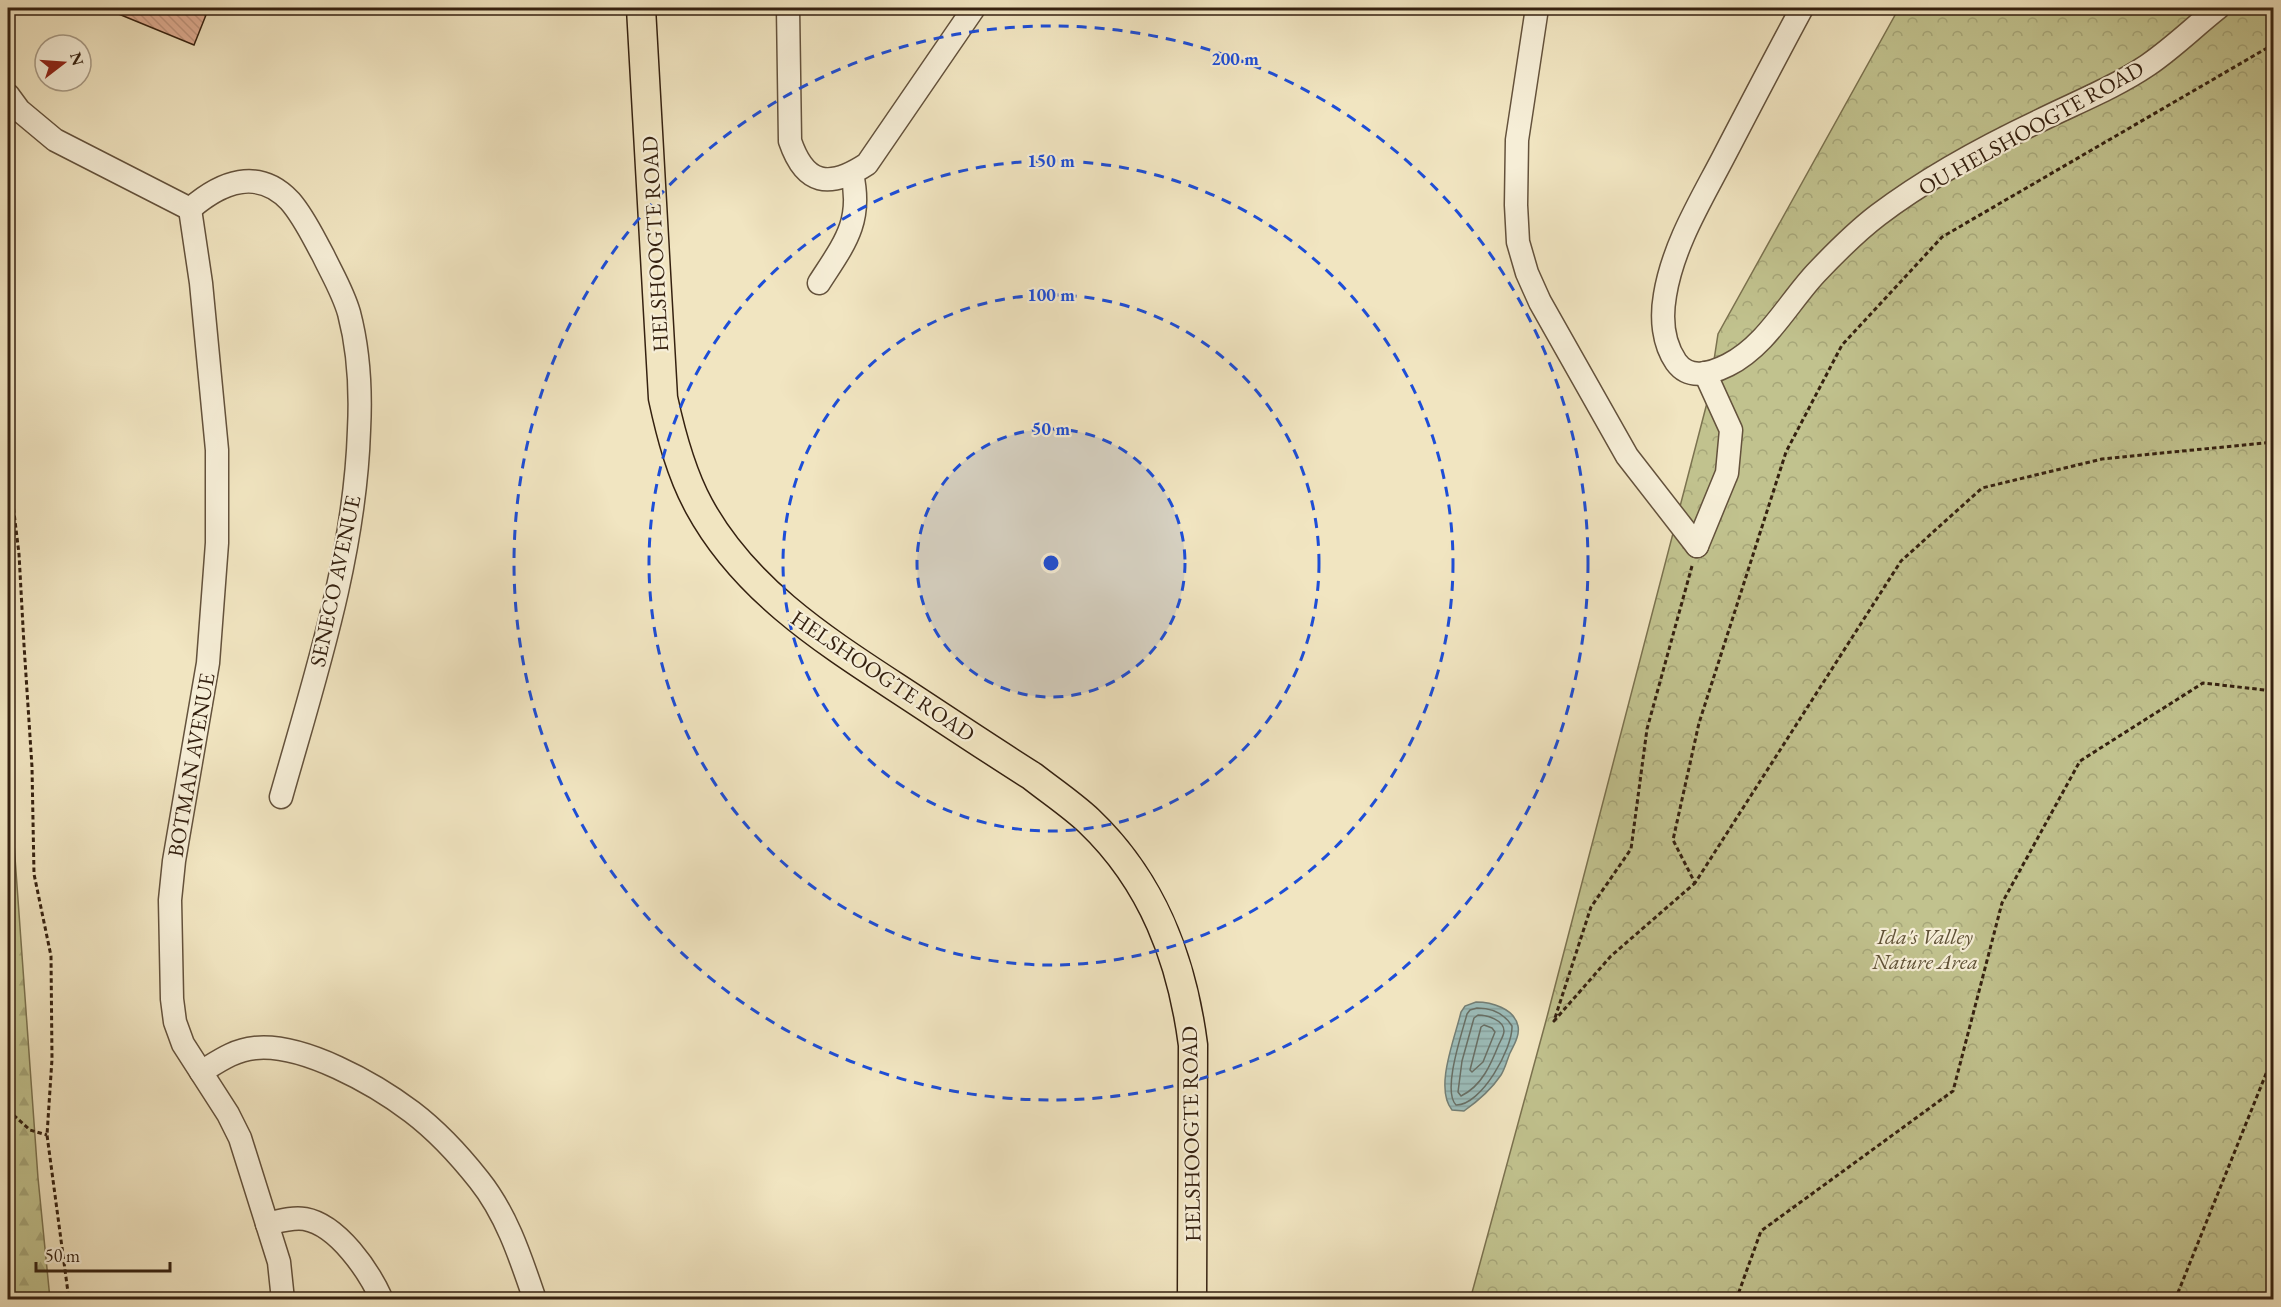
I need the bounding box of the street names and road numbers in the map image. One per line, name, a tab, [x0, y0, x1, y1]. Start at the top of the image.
street label: OU HELSHOOGTE ROAD	[1913, 54, 2149, 202]
street label: HELSHOOGTE ROAD	[635, 135, 675, 353]
street label: SENECO AVENUE	[303, 493, 367, 669]
street label: HELSHOOGTE ROAD	[785, 604, 981, 748]
street label: BOTMAN AVENUE	[161, 671, 221, 859]
street label: HELSHOOGTE ROAD	[1175, 1026, 1207, 1242]

